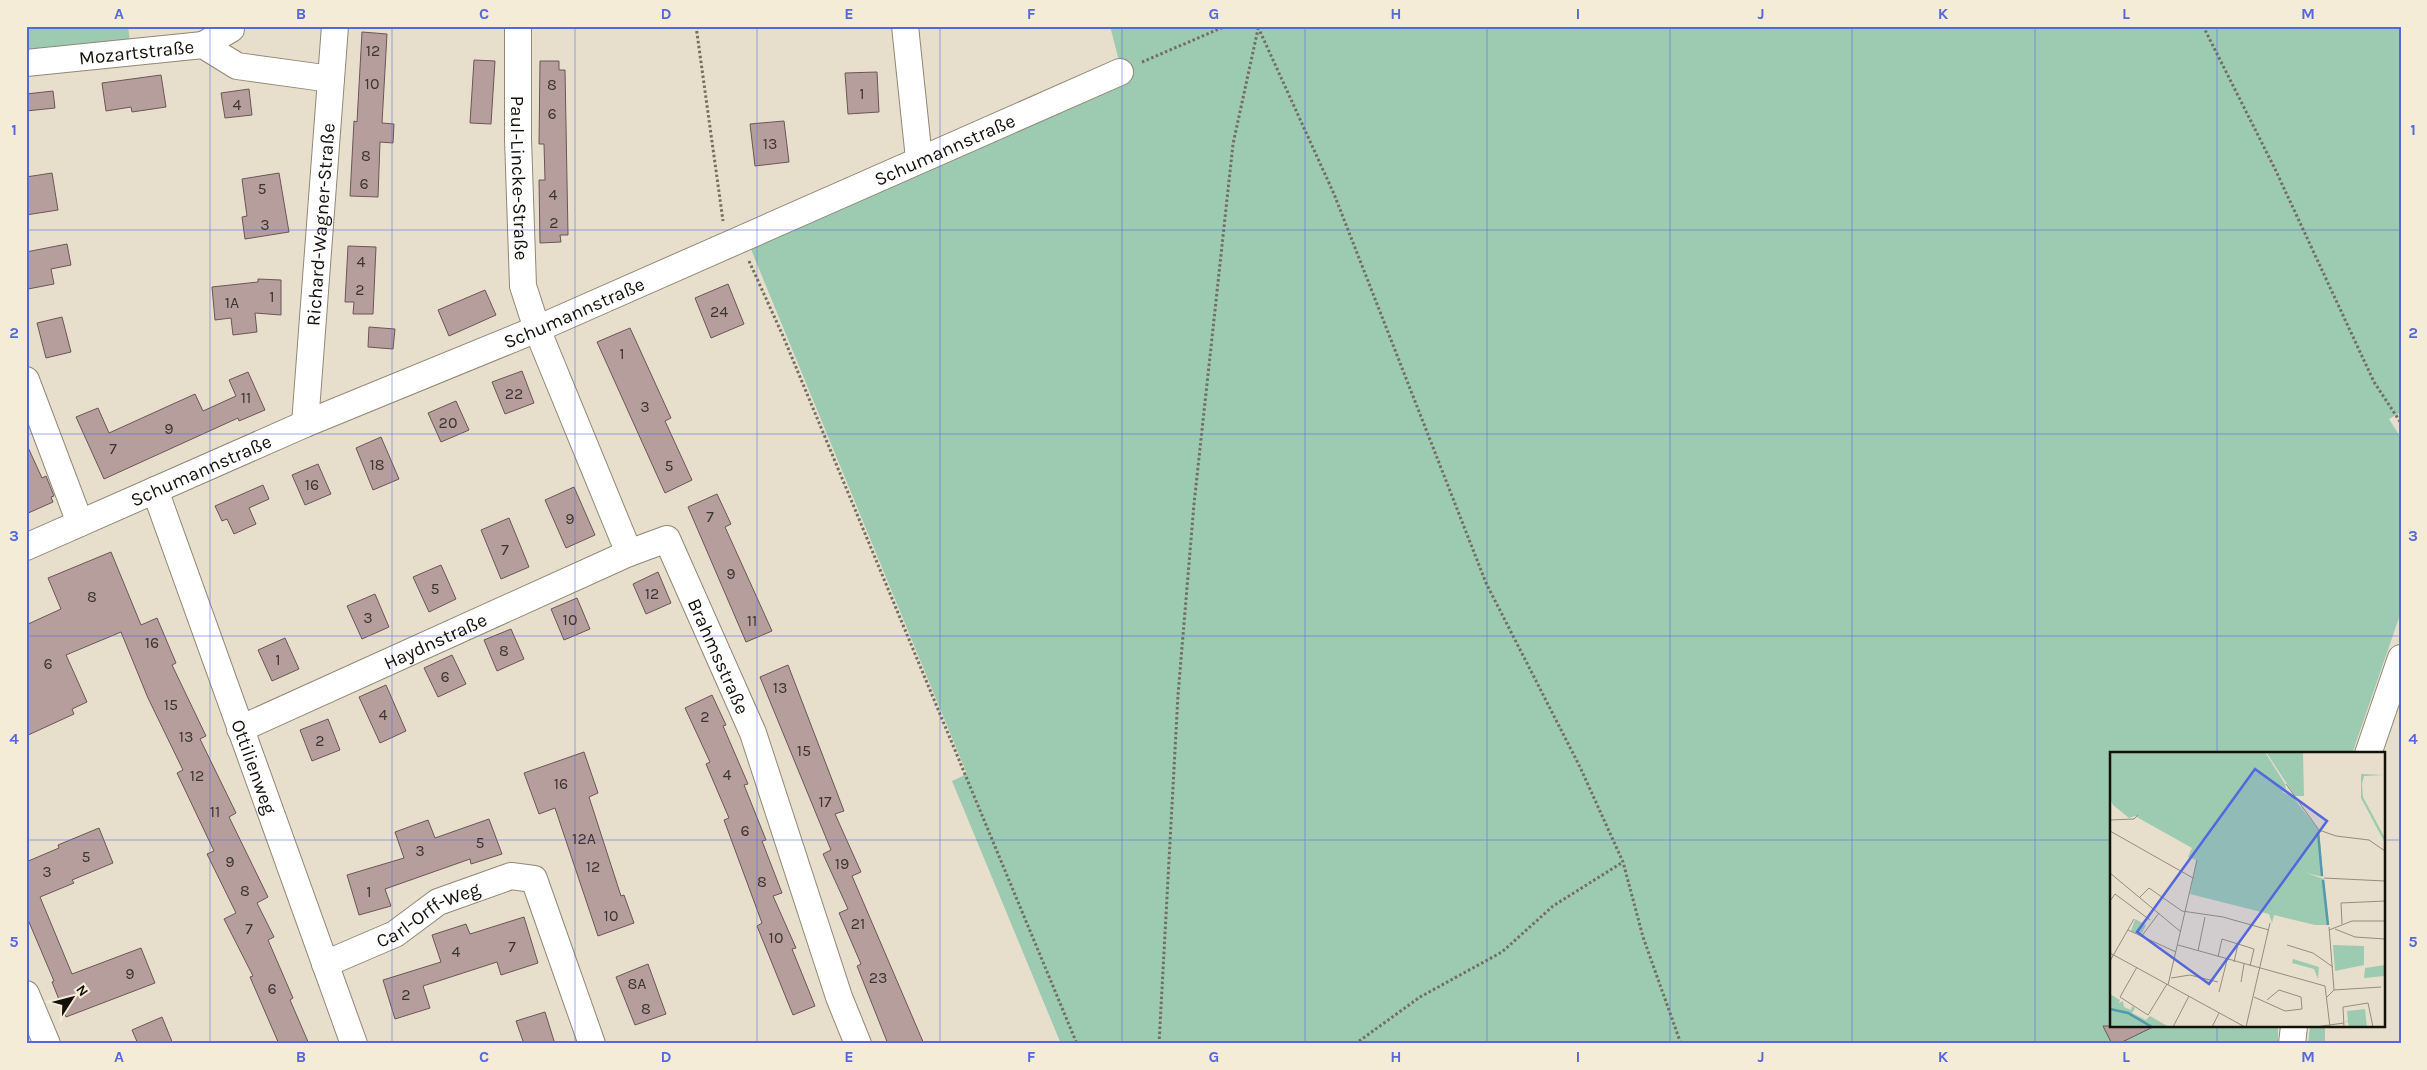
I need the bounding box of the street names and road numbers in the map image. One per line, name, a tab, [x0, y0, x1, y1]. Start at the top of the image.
street label: Mozartstraße	[78, 36, 195, 70]
street label: Paul-Lincke-Straße	[506, 96, 532, 261]
street label: Schumannstraße	[871, 110, 1019, 191]
street label: Richard-Wagner-Straße	[302, 122, 340, 327]
street label: Schumannstraße	[501, 273, 648, 353]
street label: Schumannstraße	[127, 430, 275, 511]
street label: Brahmsstraße	[683, 595, 753, 718]
street label: Haydnstraße	[380, 609, 490, 675]
street label: Ottilienweg	[226, 717, 281, 817]
street label: Carl-Orff-Weg	[373, 878, 483, 953]

